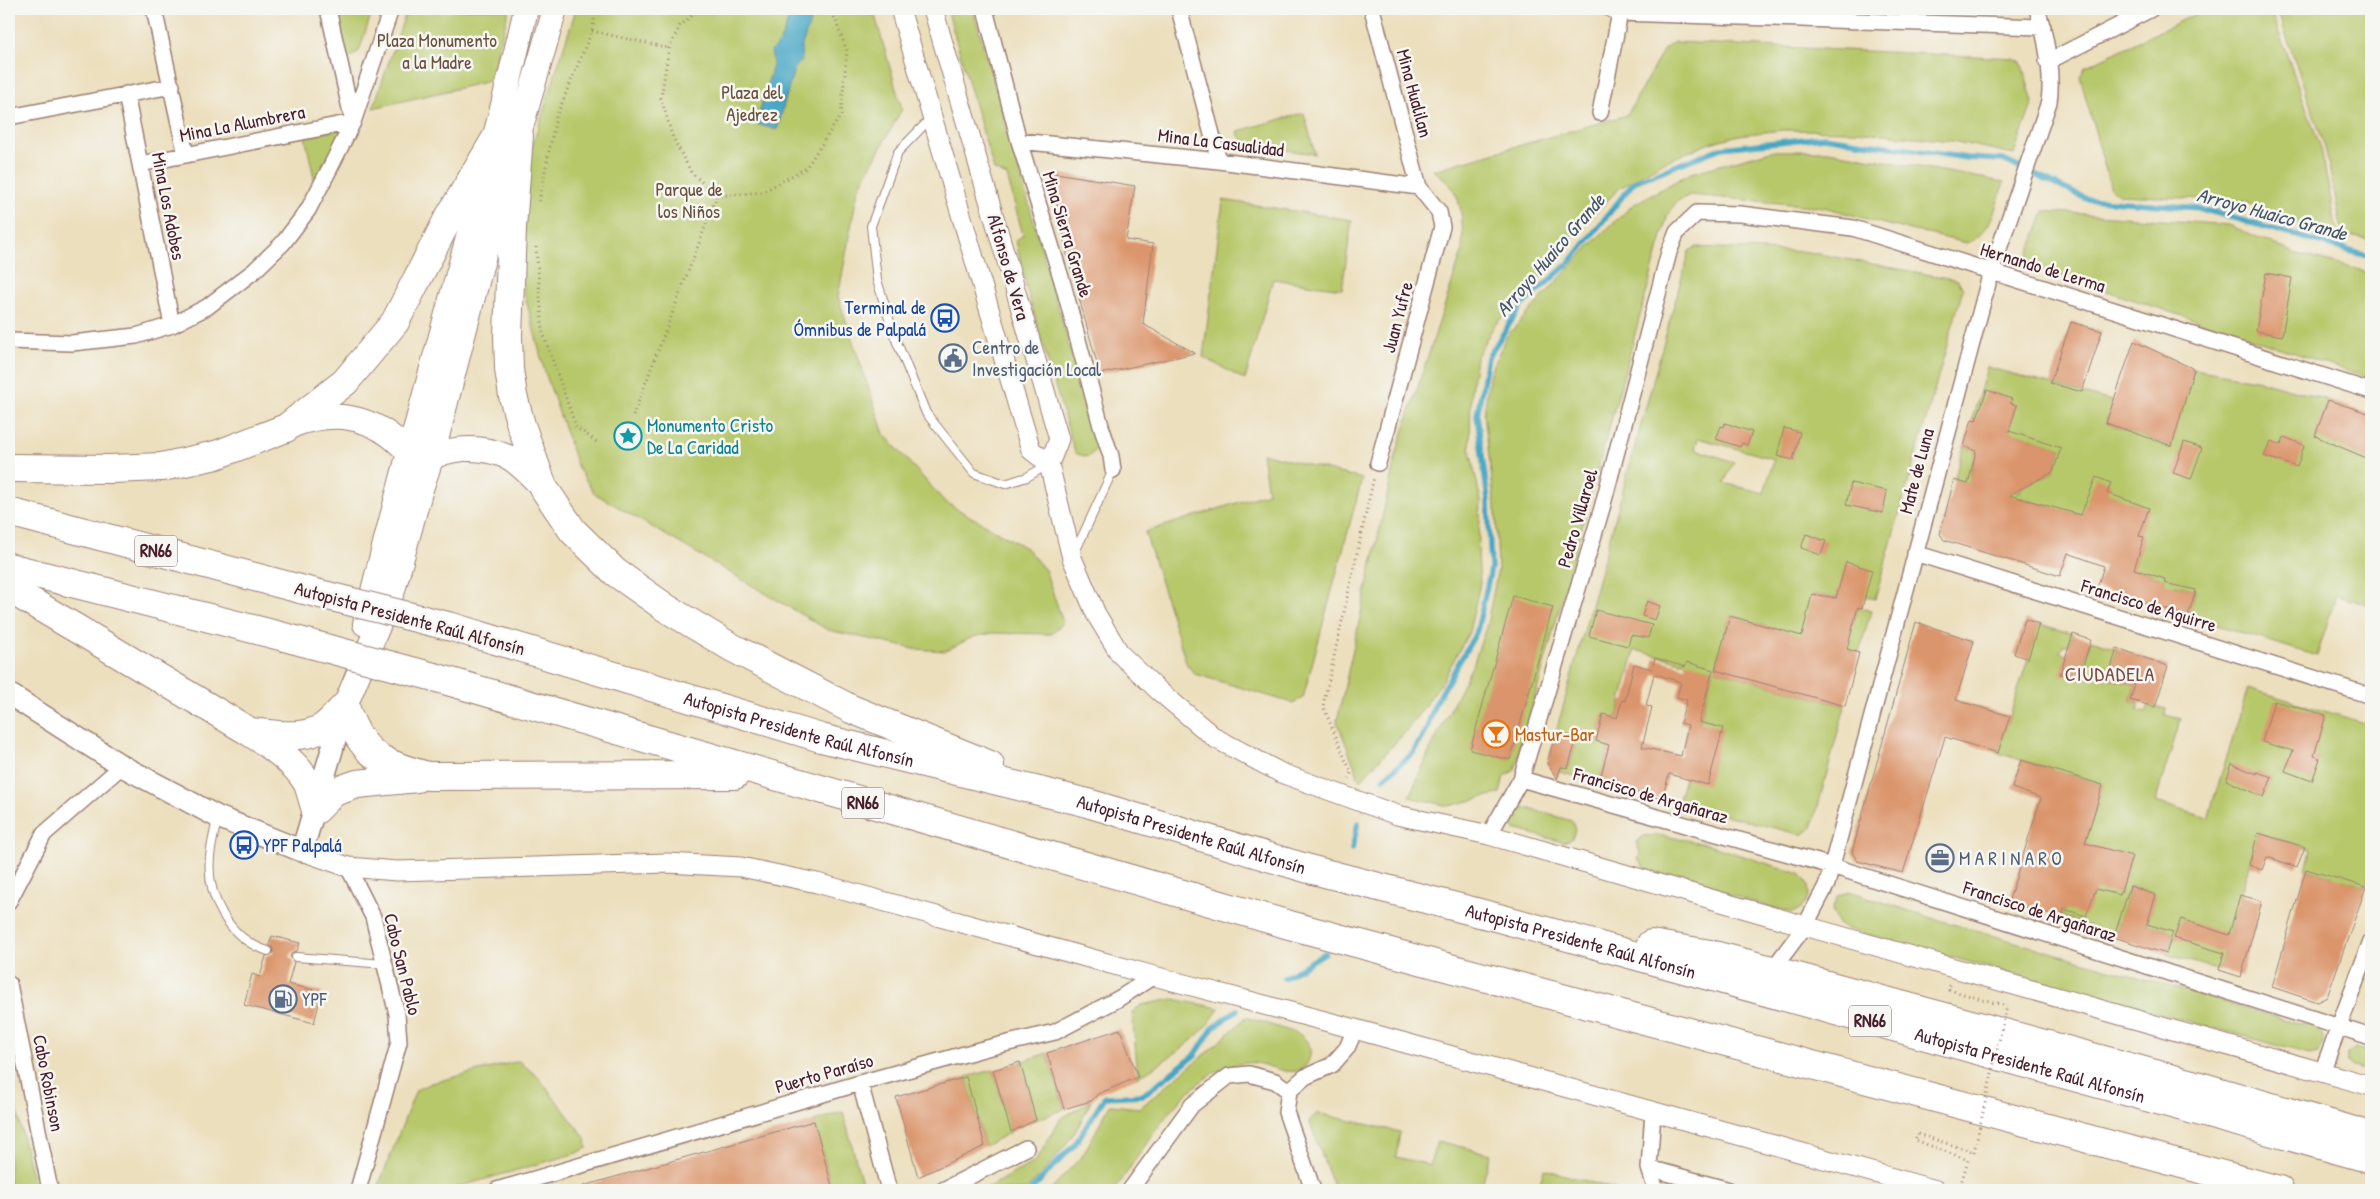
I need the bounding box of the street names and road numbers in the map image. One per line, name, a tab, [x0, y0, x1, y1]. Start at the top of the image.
street label: Mina Hualilan	[1391, 46, 1439, 140]
street label: Mina La Alumbrera	[177, 98, 307, 148]
street label: Mina La Casualidad	[1157, 121, 1286, 163]
street label: Mina Los Adobes	[146, 150, 192, 262]
street label: Mina Sierra Grande	[1037, 168, 1100, 301]
street label: Alfonso de Vera	[981, 211, 1037, 324]
street label: Hernando de Lerma	[1977, 236, 2109, 299]
street label: Juan Yufre	[1375, 278, 1419, 355]
street label: Mate de Luna	[1892, 425, 1940, 517]
street label: Pedro Villaroel	[1550, 465, 1604, 570]
road number: RN66	[135, 536, 177, 566]
street label: Francisco de Aguirre	[2077, 572, 2220, 638]
street label: Autopista Presidente Raúl Alfonsín	[292, 575, 528, 661]
street label: Autopista Presidente Raúl Alfonsín	[681, 685, 917, 773]
street label: Francisco de Argañaraz	[1570, 760, 1731, 829]
road number: RN66	[842, 788, 884, 818]
street label: Autopista Presidente Raúl Alfonsín	[1074, 788, 1309, 880]
street label: Francisco de Argañaraz	[1959, 874, 2120, 948]
street label: Autopista Presidente Raúl Alfonsín	[1463, 897, 1699, 985]
street label: Cabo San Pablo	[378, 910, 428, 1018]
road number: RN66	[1849, 1006, 1891, 1036]
street label: Autopista Presidente Raúl Alfonsín	[1912, 1021, 2148, 1109]
street label: Cabo Robinson	[27, 1032, 71, 1134]
street label: Puerto Paraíso	[772, 1047, 876, 1099]

